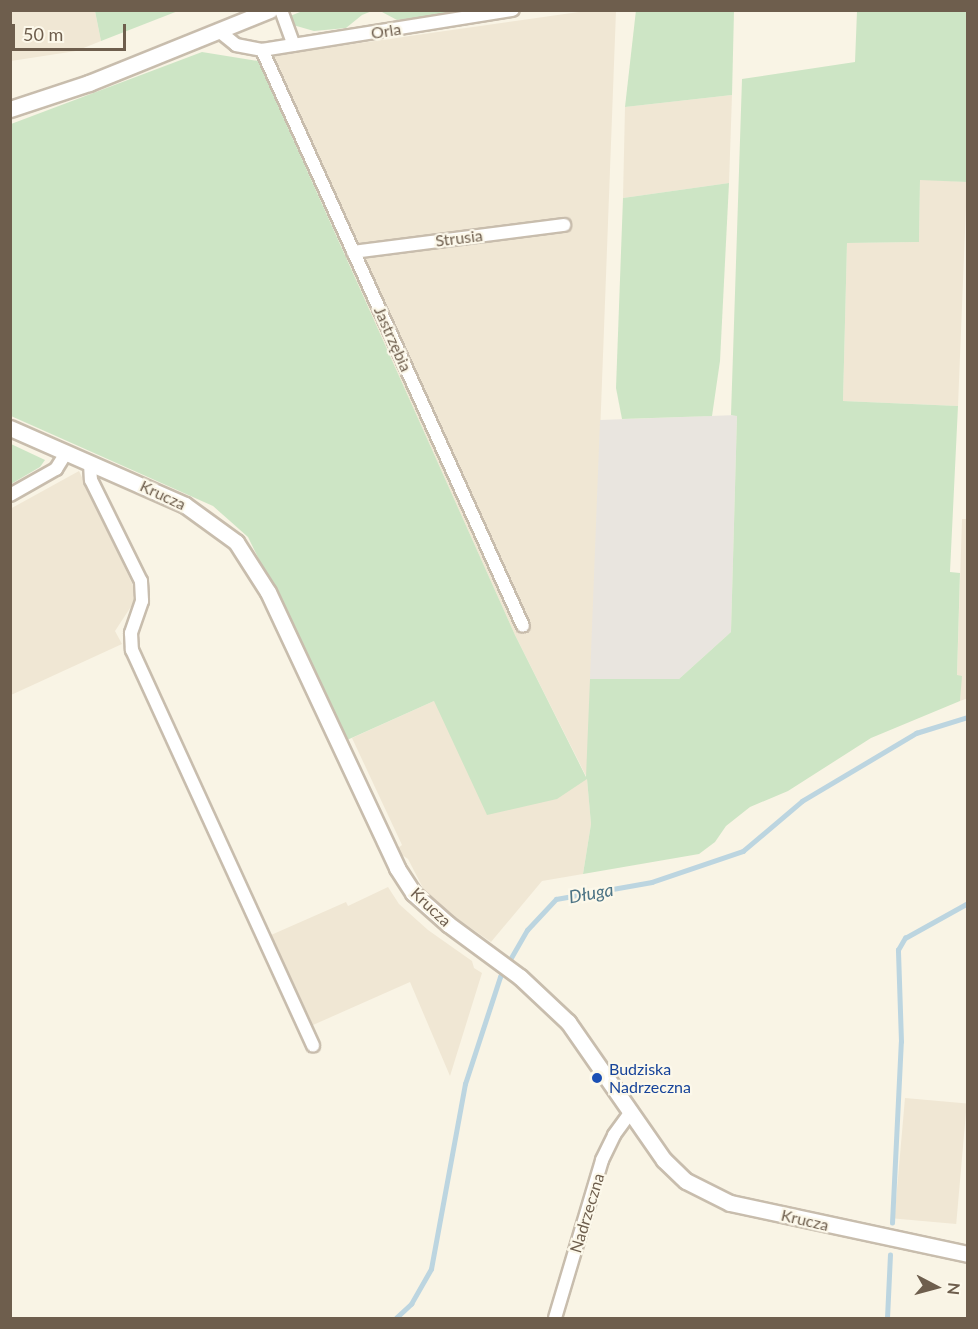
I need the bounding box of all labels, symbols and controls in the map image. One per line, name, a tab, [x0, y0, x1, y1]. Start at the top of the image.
scale bar	[15, 12, 129, 50]
street label: Orla	[370, 19, 402, 43]
text: 50 m	[23, 23, 63, 45]
street label: Strusia	[434, 226, 484, 250]
street label: Jastrzębia	[370, 304, 416, 374]
street label: Krucza	[137, 476, 189, 514]
water label: Długa	[567, 878, 615, 908]
street label: Krucza	[407, 884, 455, 930]
place label: Budziska Nadrzeczna	[609, 1059, 691, 1097]
marker: Budziska Nadrzeczna	[590, 1071, 604, 1085]
street label: Nadrzeczna	[566, 1171, 608, 1255]
street label: Krucza	[779, 1205, 831, 1235]
north arrow	[906, 1257, 966, 1317]
text: N	[944, 1282, 964, 1296]

